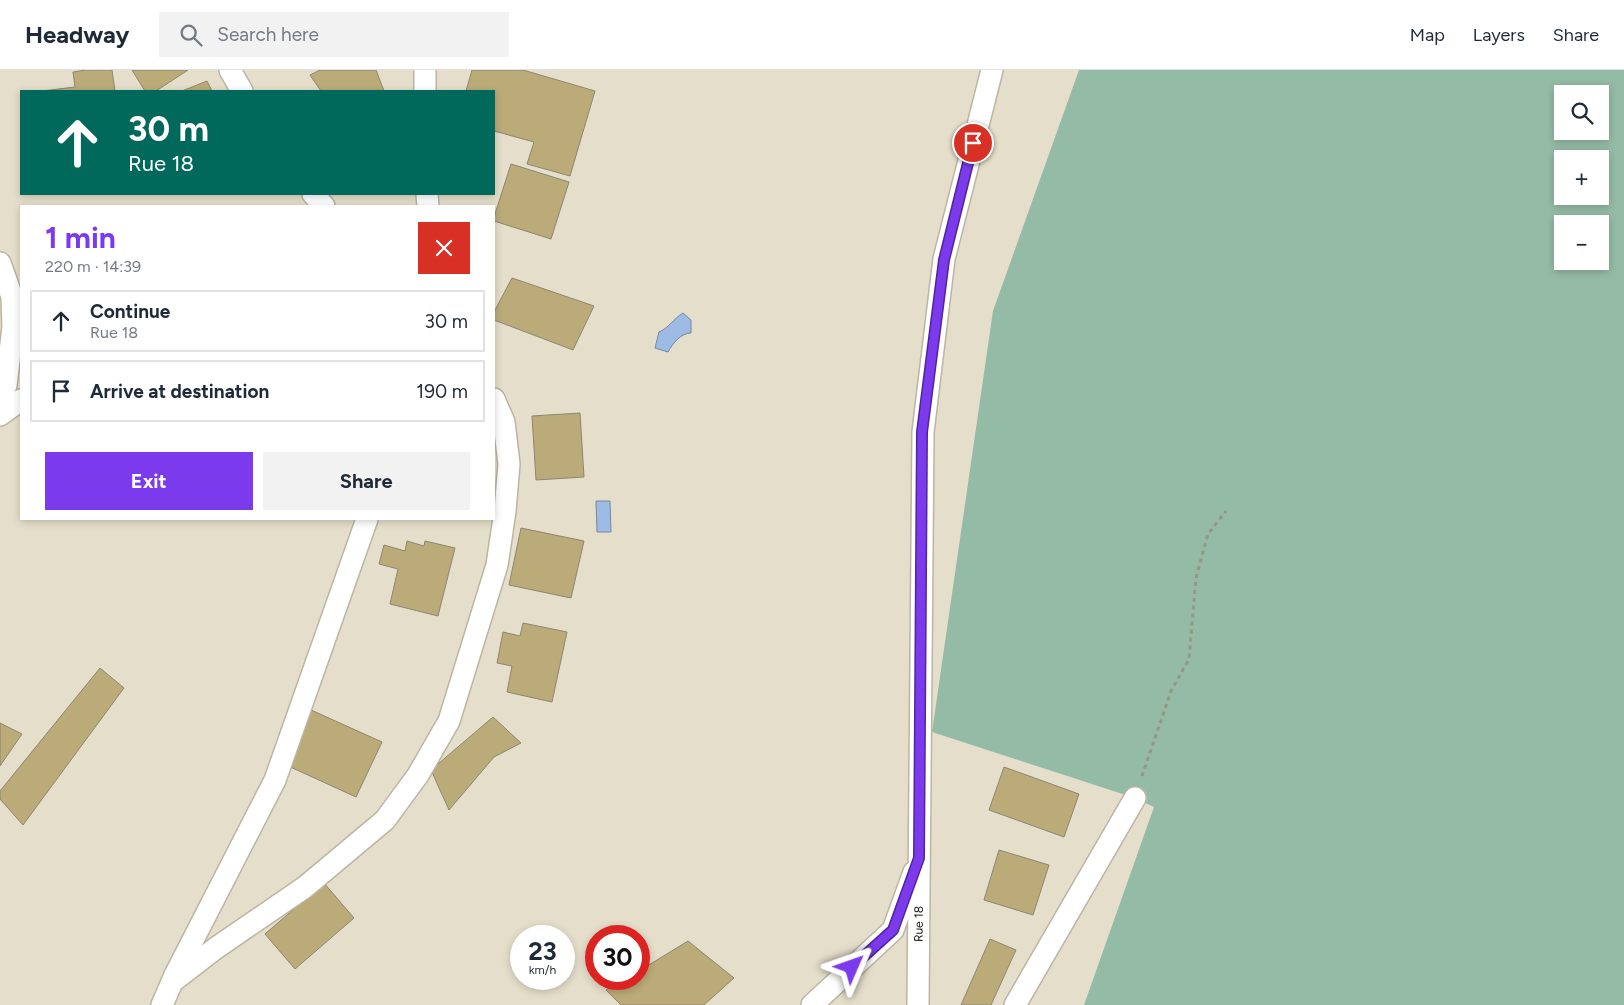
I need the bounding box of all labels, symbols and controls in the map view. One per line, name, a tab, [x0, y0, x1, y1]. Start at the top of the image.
search box	[159, 12, 509, 57]
text: Headway	[25, 20, 129, 49]
icon: search	[177, 21, 205, 49]
text: Search here	[217, 23, 319, 46]
text: Map	[1410, 24, 1445, 46]
text: Layers	[1473, 24, 1525, 46]
text: Share	[1553, 24, 1599, 46]
map controls	[1554, 85, 1609, 270]
button: search	[1554, 85, 1609, 140]
text: 30 m	[128, 108, 209, 150]
icon: ahead	[45, 110, 110, 175]
pin	[952, 122, 994, 164]
icon: arrive	[959, 129, 987, 157]
text: Rue 18	[128, 150, 194, 177]
button: +	[1554, 150, 1609, 205]
button: −	[1554, 215, 1609, 270]
text: 1 min	[45, 219, 116, 256]
button: close	[418, 222, 470, 274]
text: 220 m · 14:39	[45, 257, 141, 276]
text: Continue	[90, 300, 170, 323]
icon: ahead	[47, 307, 75, 335]
text: 30 m	[425, 310, 468, 333]
text: Rue 18	[90, 323, 138, 342]
icon: arrive	[47, 377, 75, 405]
text: Arrive at destination	[90, 380, 269, 403]
text: 190 m	[416, 380, 468, 403]
button: Exit	[45, 452, 253, 510]
button: Share	[263, 452, 470, 510]
street label: Rue 18	[912, 906, 926, 942]
speed limit sign: 30	[585, 925, 650, 990]
text: 23	[528, 936, 557, 966]
position arrow	[825, 940, 877, 992]
text: km/h	[529, 963, 556, 977]

